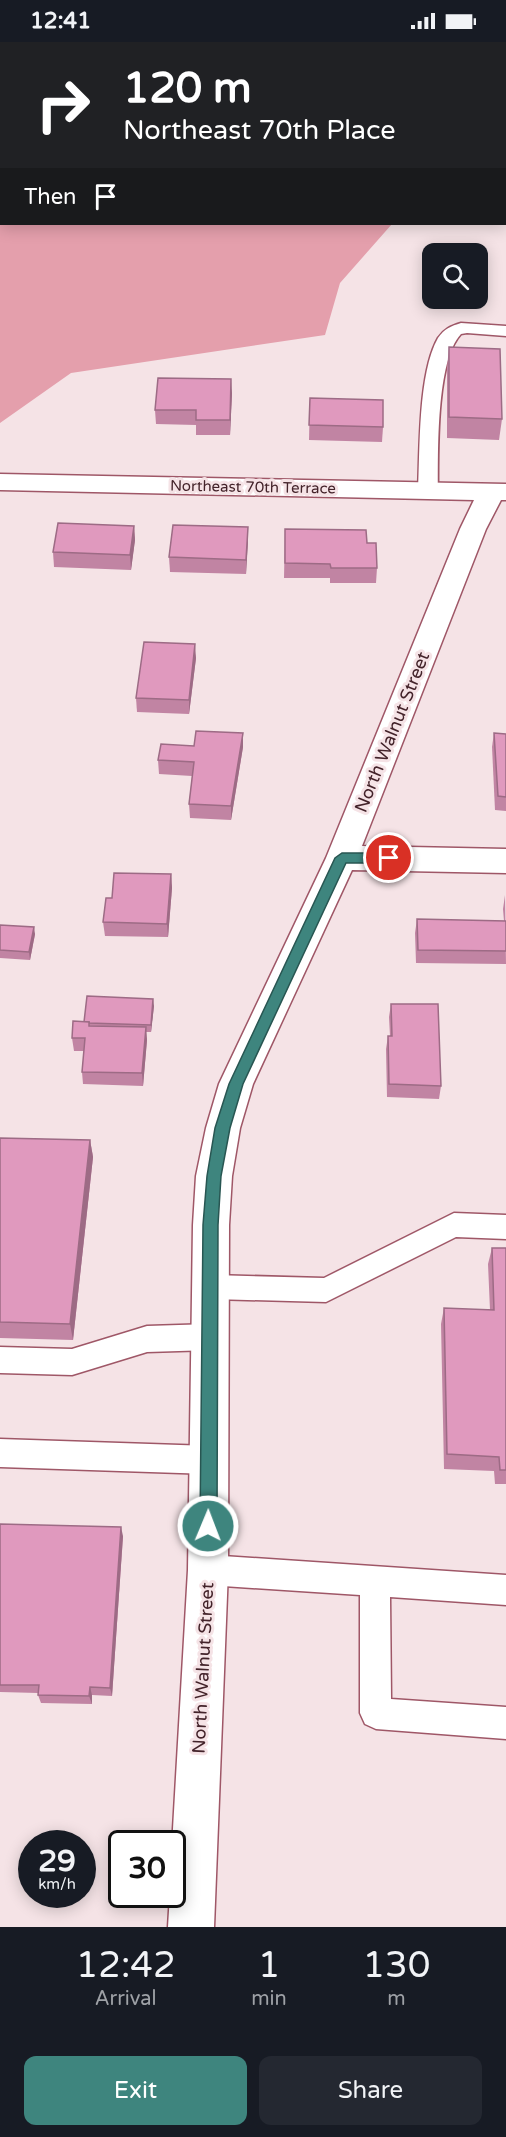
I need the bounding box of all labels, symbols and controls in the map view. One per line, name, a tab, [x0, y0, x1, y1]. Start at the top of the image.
text: 12:41	[30, 8, 91, 34]
text: 120 m	[123, 63, 252, 114]
icon: right	[24, 66, 102, 144]
text: Northeast 70th Place	[123, 114, 396, 147]
icon: arrive	[89, 180, 122, 213]
text: Then	[24, 184, 77, 210]
map controls	[422, 243, 488, 309]
button: search	[422, 243, 488, 309]
street label: Northeast 70th Terrace	[170, 477, 336, 497]
street label: North Walnut Street	[350, 648, 434, 816]
pin	[363, 832, 414, 883]
icon: arrive	[372, 841, 405, 874]
position arrow	[176, 1494, 240, 1558]
street label: North Walnut Street	[188, 1582, 218, 1754]
speed limit sign: 30	[108, 1830, 186, 1908]
text: 29	[38, 1843, 76, 1880]
text: km/h	[38, 1875, 76, 1893]
text: 12:42	[76, 1944, 176, 1987]
text: 1	[258, 1944, 280, 1987]
text: 130	[362, 1944, 430, 1987]
text: Arrival	[95, 1987, 157, 2011]
text: min	[251, 1987, 287, 2011]
text: m	[387, 1987, 406, 2011]
button: Exit	[24, 2056, 247, 2125]
button: Share	[259, 2056, 482, 2125]

